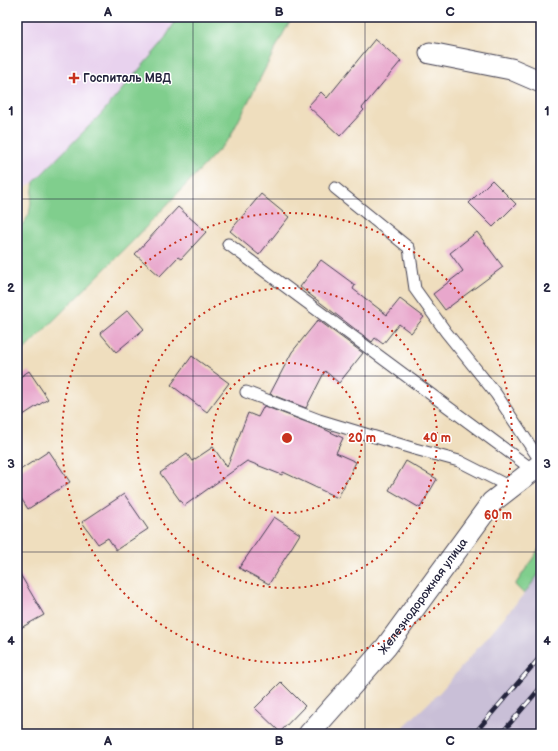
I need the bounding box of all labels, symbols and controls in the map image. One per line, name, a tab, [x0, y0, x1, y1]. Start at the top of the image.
text: A	[103, 4, 112, 20]
text: B	[274, 4, 284, 20]
text: C	[445, 4, 455, 20]
place label: Госпиталь МВД	[83, 71, 172, 86]
marker: Госпиталь МВД	[68, 72, 80, 84]
text: 1	[8, 103, 14, 119]
text: 1	[544, 103, 550, 119]
text: 2	[7, 280, 15, 296]
text: 2	[543, 280, 551, 296]
centre of rings	[280, 431, 294, 445]
text: 20 m	[348, 431, 376, 446]
text: 40 m	[423, 431, 451, 446]
text: 3	[7, 456, 15, 472]
text: 3	[543, 456, 551, 472]
text: 60 m	[484, 508, 512, 523]
street label: Железнодорожная улица	[375, 535, 471, 658]
text: 4	[7, 633, 15, 649]
text: 4	[543, 633, 551, 649]
text: A	[103, 733, 112, 749]
text: B	[274, 733, 284, 749]
text: C	[445, 733, 455, 749]

